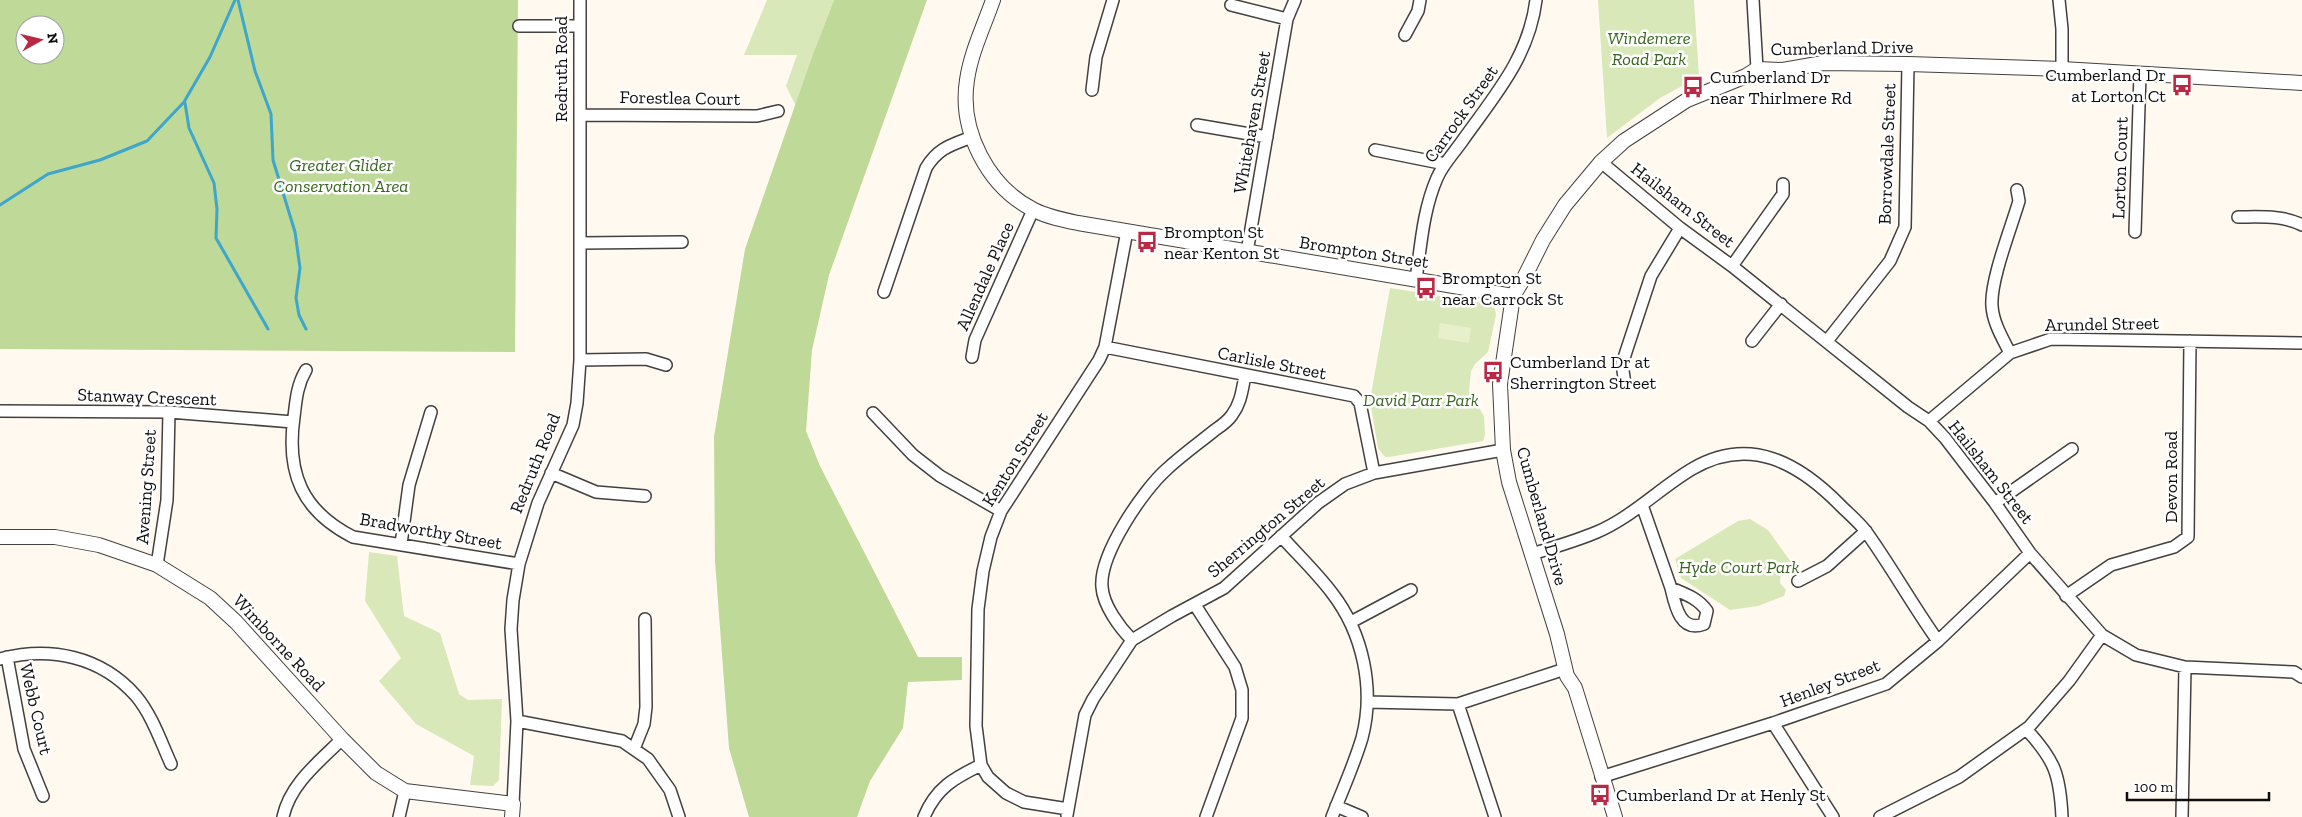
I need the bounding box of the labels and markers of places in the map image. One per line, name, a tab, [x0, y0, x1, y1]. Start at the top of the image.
place label: Cumberland Dr at Lorton Ct	[2045, 64, 2166, 107]
place label: Cumberland Dr near Thirlmere Rd	[1710, 66, 1852, 109]
bus stop icon: Cumberland Dr at Lorton Ct	[2169, 72, 2195, 98]
bus stop icon: Cumberland Dr near Thirlmere Rd	[1680, 74, 1706, 100]
place label: Brompton St near Kenton St	[1164, 221, 1280, 264]
bus stop icon: Brompton St near Kenton St	[1134, 229, 1160, 255]
place label: Brompton St near Carrock St	[1442, 267, 1564, 310]
bus stop icon: Brompton St near Carrock St	[1413, 275, 1439, 301]
place label: Cumberland Dr at Sherrington Street	[1510, 351, 1657, 394]
bus stop icon: Cumberland Dr at Sherrington Street	[1480, 359, 1506, 385]
bus stop icon: Cumberland Dr at Henly St	[1587, 782, 1613, 808]
place label: Cumberland Dr at Henly St	[1616, 784, 1826, 806]

